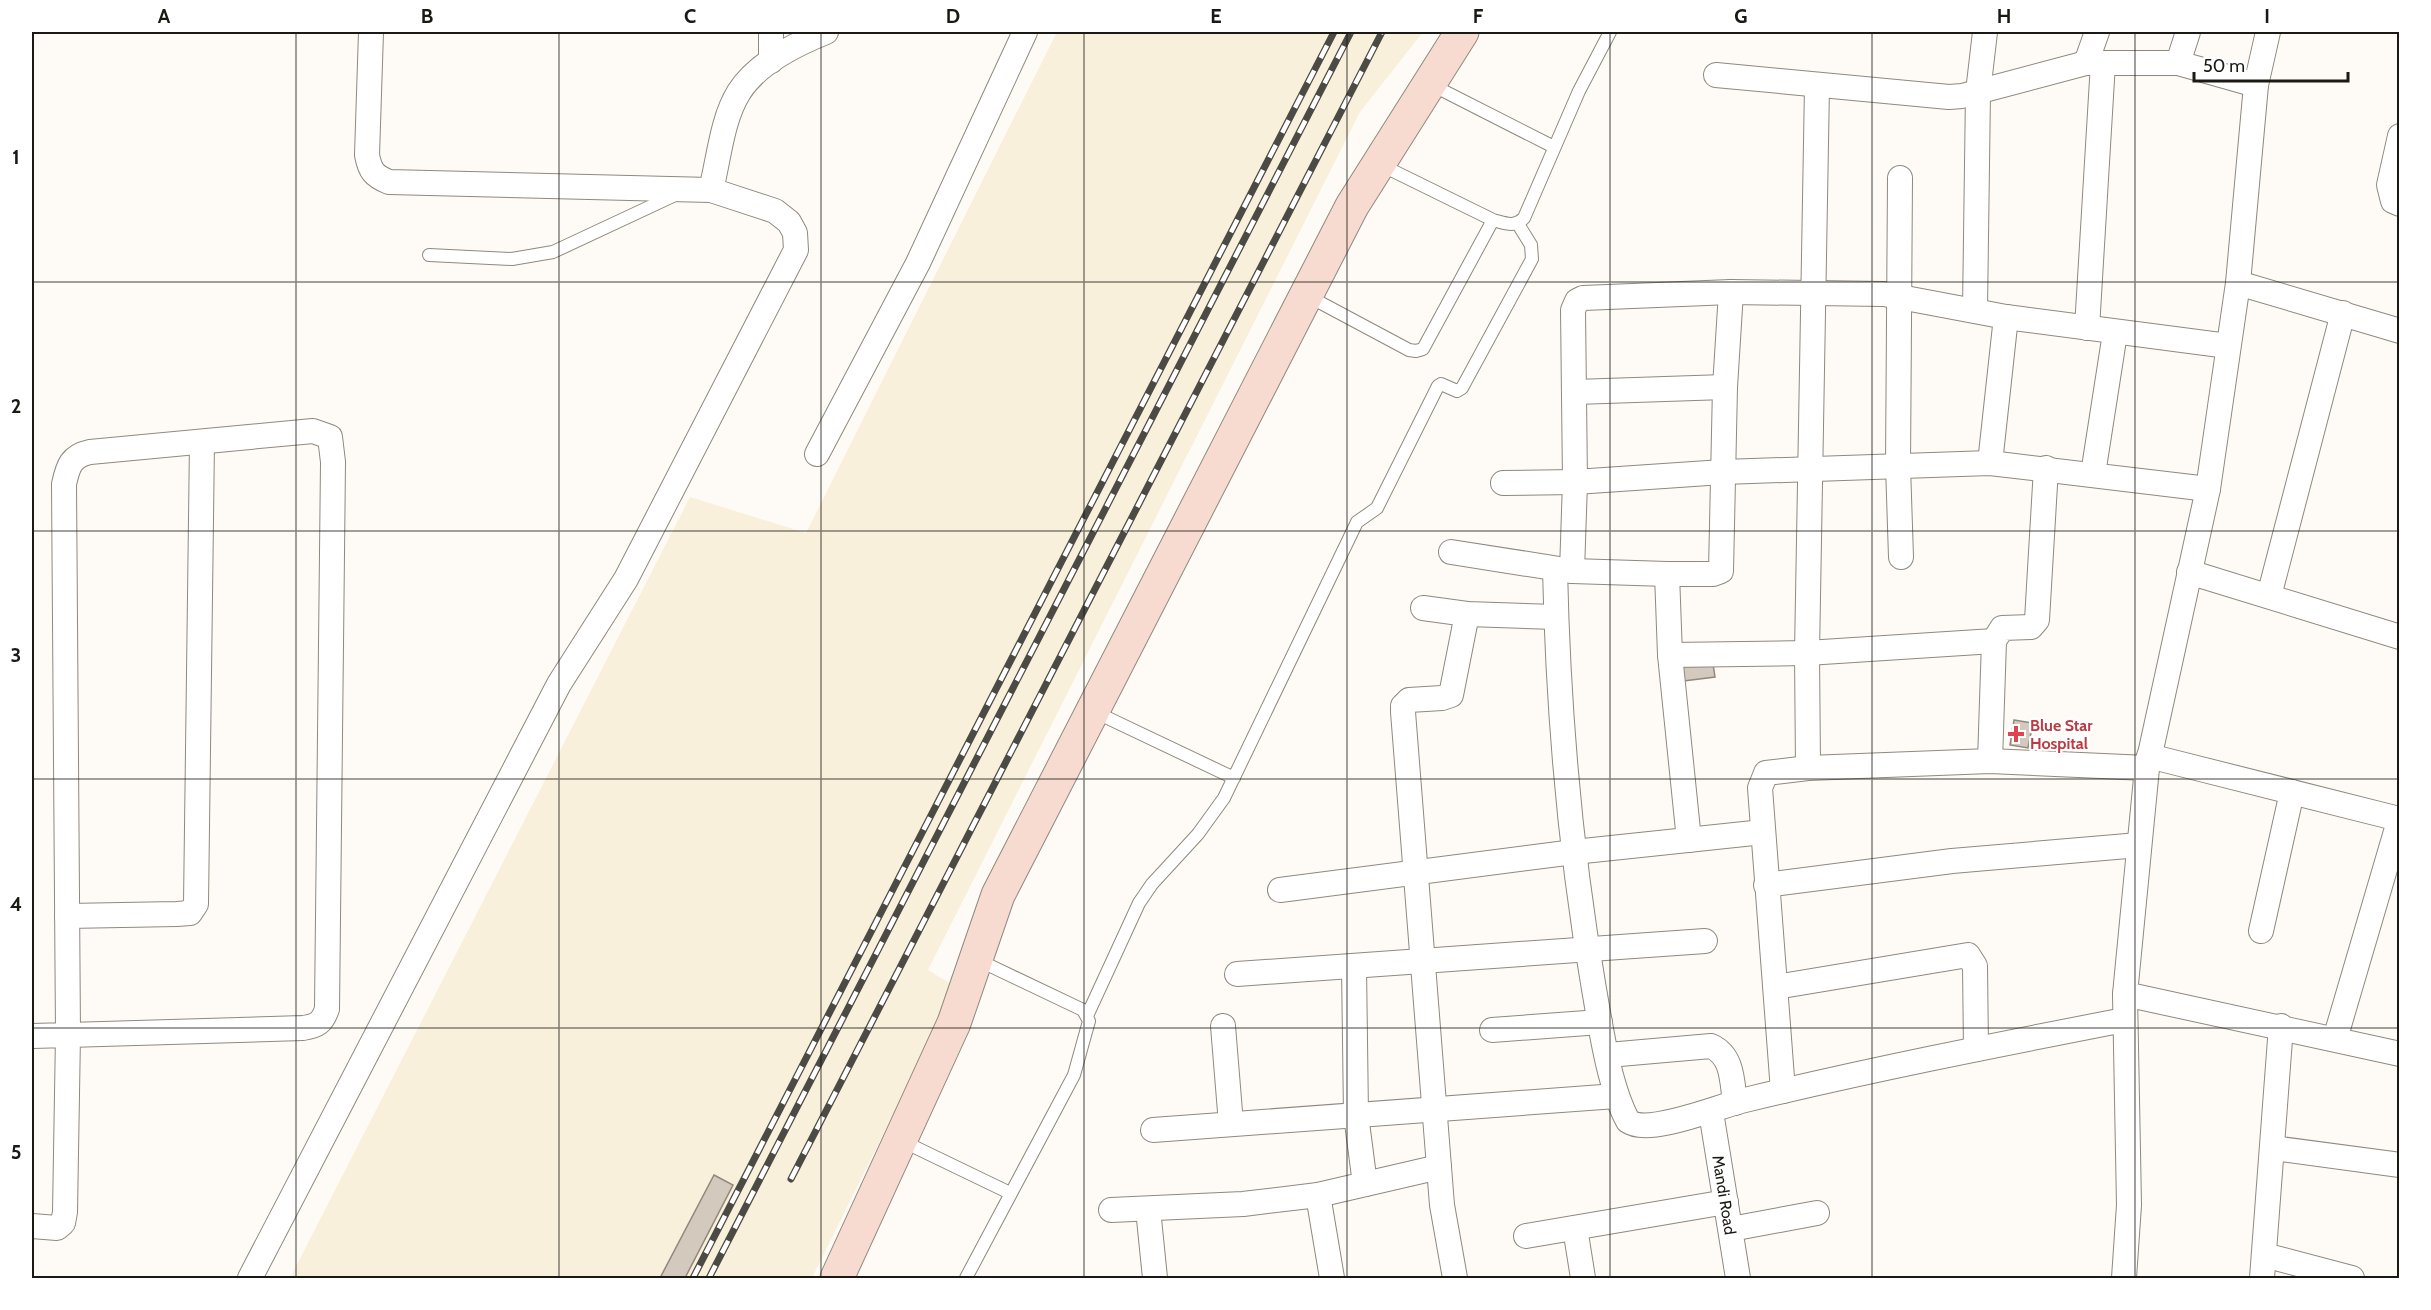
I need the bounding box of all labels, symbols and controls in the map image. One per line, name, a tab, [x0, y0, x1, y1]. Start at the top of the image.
text: A	[158, 4, 171, 28]
text: B	[421, 4, 433, 28]
text: C	[684, 4, 696, 28]
text: D	[946, 4, 960, 28]
text: E	[1210, 4, 1222, 28]
text: F	[1473, 4, 1484, 28]
text: G	[1734, 4, 1748, 28]
text: H	[1997, 4, 2011, 28]
text: I	[2264, 4, 2270, 28]
scale bar	[2194, 45, 2348, 83]
text: 50 m	[2203, 55, 2245, 77]
text: 1	[12, 145, 20, 169]
text: 2	[11, 394, 21, 418]
text: 3	[11, 643, 21, 667]
place label: Blue Star Hospital	[2030, 716, 2093, 753]
marker: Blue Star Hospital	[2007, 725, 2025, 743]
text: 4	[10, 892, 22, 916]
text: 5	[11, 1140, 21, 1164]
street label: Mandi Road	[1708, 1154, 1740, 1236]

